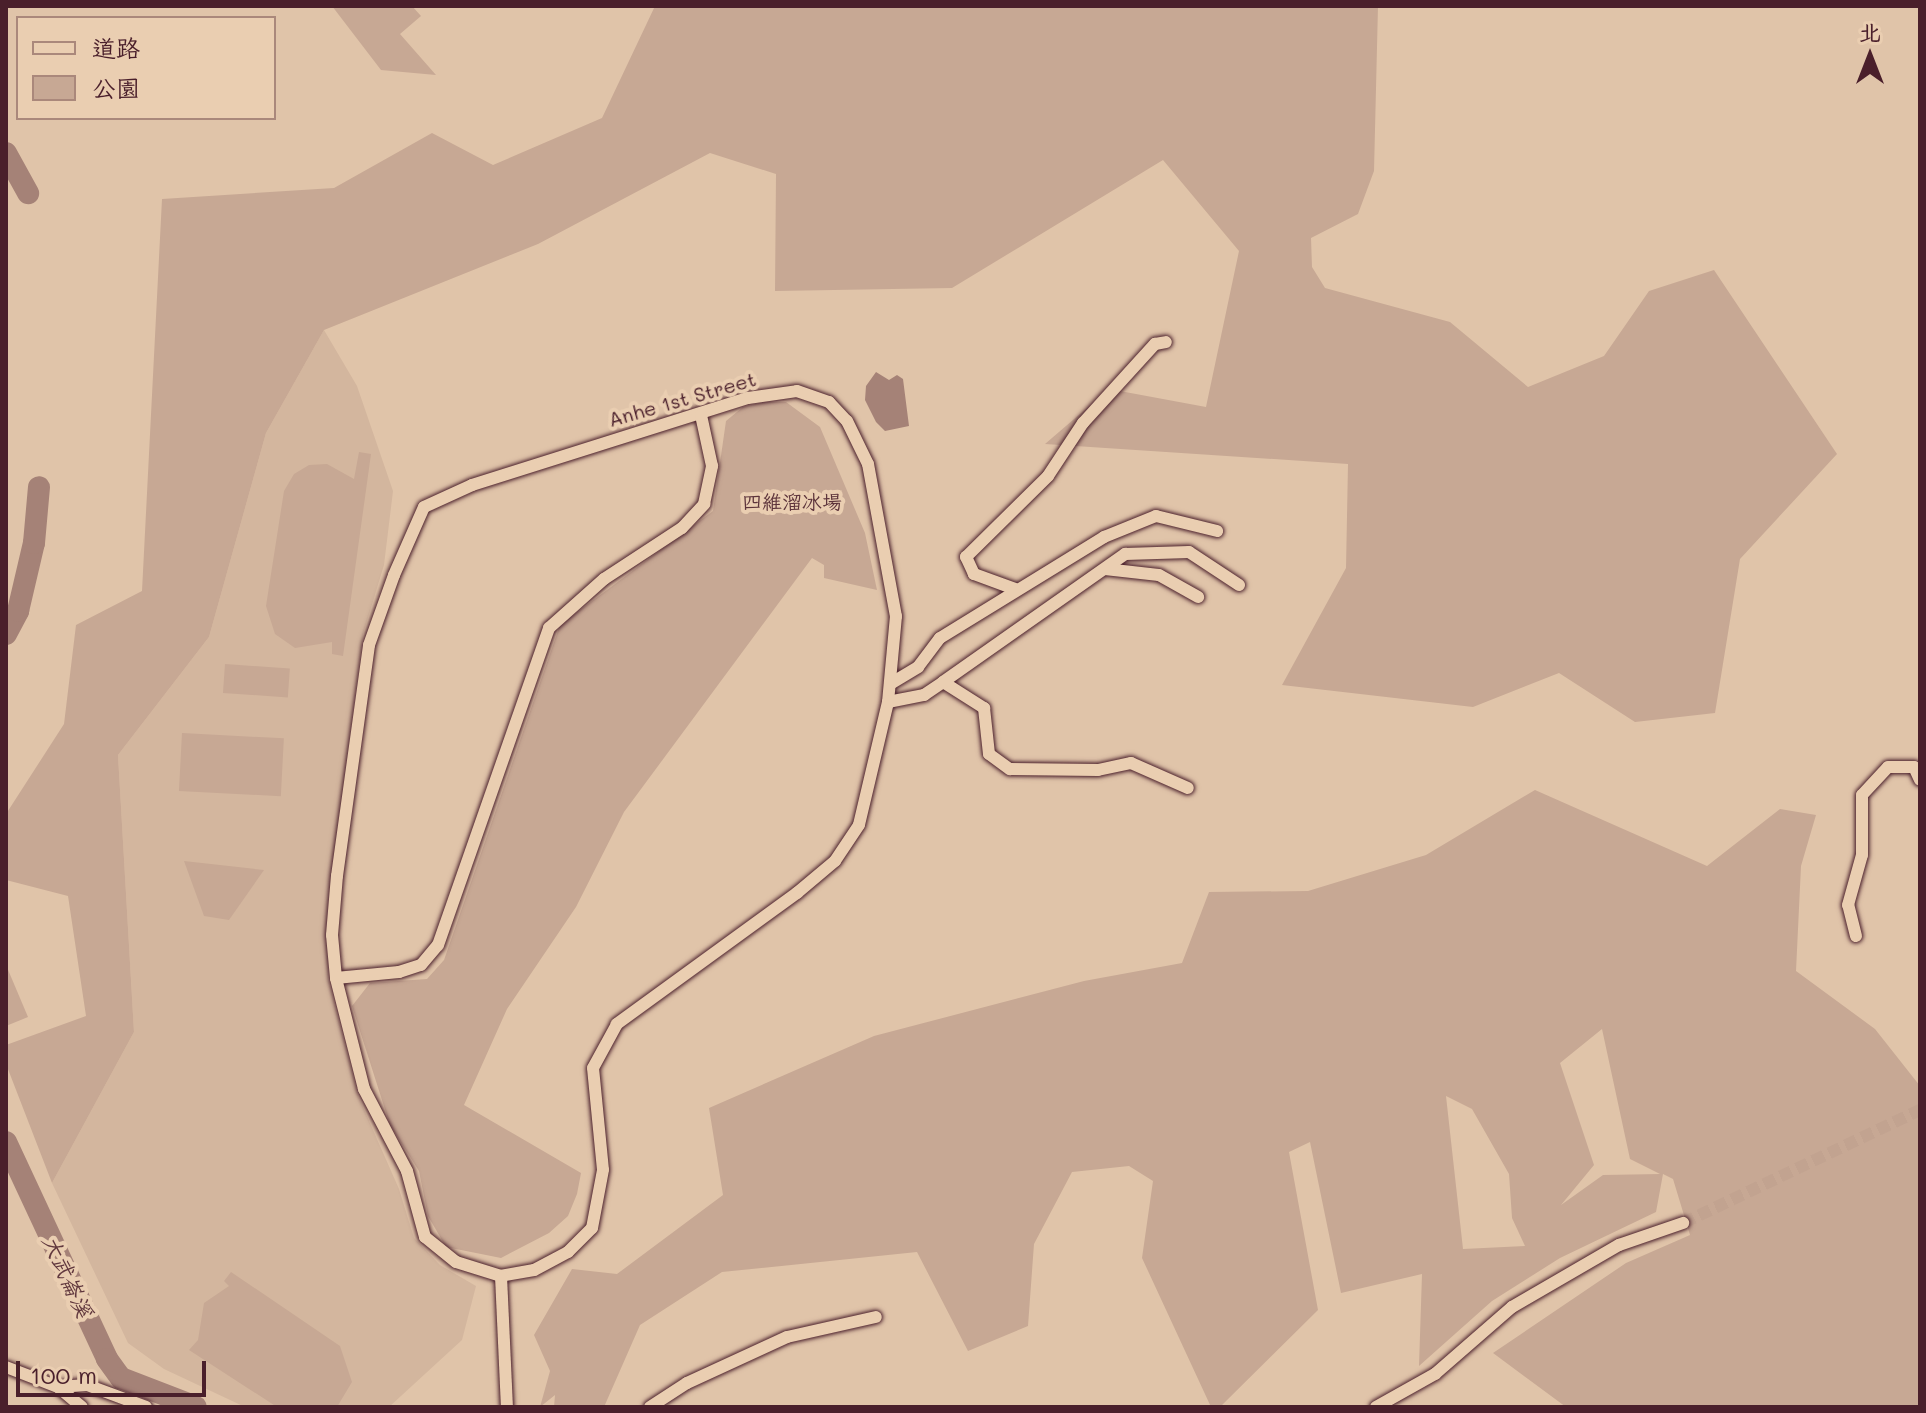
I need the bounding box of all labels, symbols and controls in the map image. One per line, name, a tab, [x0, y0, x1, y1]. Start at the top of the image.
legend	[16, 16, 276, 120]
north arrow	[1830, 16, 1910, 96]
text: 北	[1859, 17, 1881, 46]
text: 道路	[92, 32, 140, 63]
text: 公園	[92, 72, 140, 103]
street label: Anhe 1st Street	[605, 366, 759, 432]
park label: 四維溜冰場	[742, 489, 842, 513]
water label: 大武崙溪	[37, 1231, 99, 1321]
scale bar	[20, 1345, 210, 1395]
text: 100 m	[30, 1359, 97, 1390]

